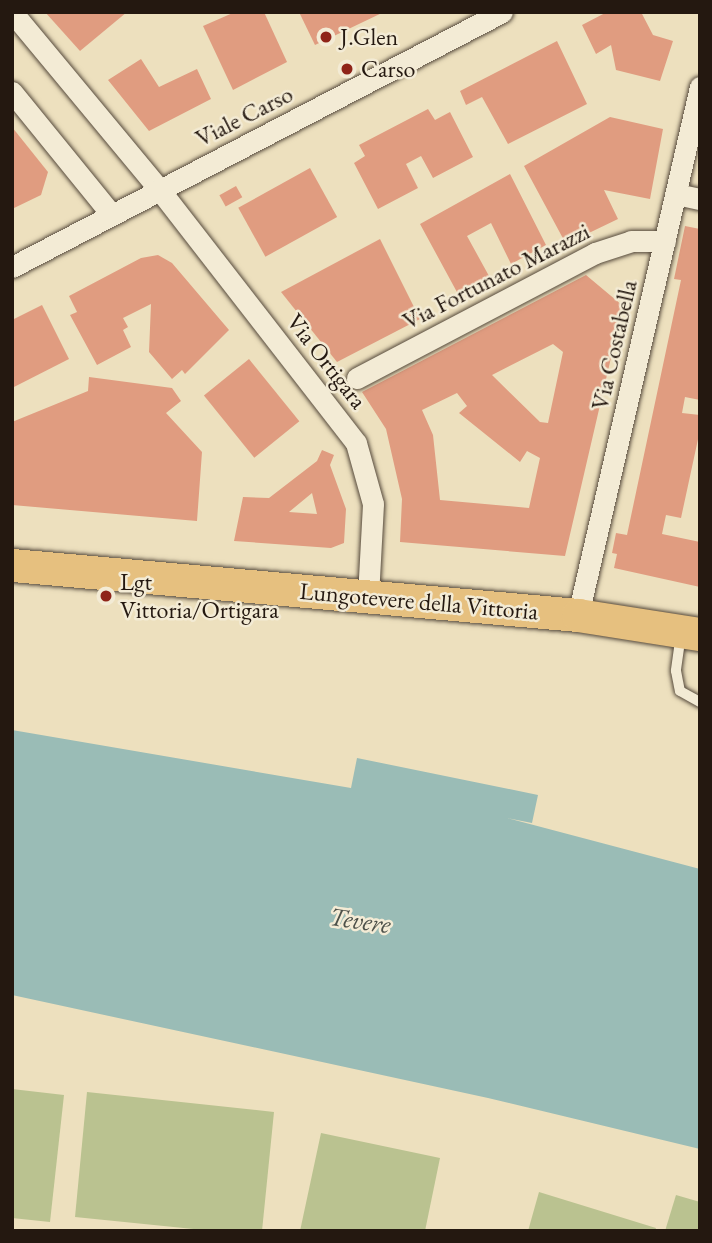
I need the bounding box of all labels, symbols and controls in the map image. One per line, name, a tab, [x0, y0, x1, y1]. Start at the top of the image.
place label: J.Glen	[340, 23, 398, 51]
marker: J.Glen	[318, 29, 334, 45]
place label: Carso	[361, 55, 415, 83]
marker: Carso	[339, 61, 355, 77]
street label: Viale Carso	[191, 79, 297, 153]
street label: Via Fortunato Marazzi	[398, 216, 594, 336]
street label: Via Costabella	[585, 277, 643, 413]
street label: Via Ortigara	[281, 308, 373, 414]
place label: Lgt Vittoria/Ortigara	[120, 568, 279, 624]
street label: Lungotevere della Vittoria	[299, 576, 539, 626]
marker: Lgt Vittoria/Ortigara	[98, 588, 114, 604]
water label: Tevere	[327, 901, 393, 941]

